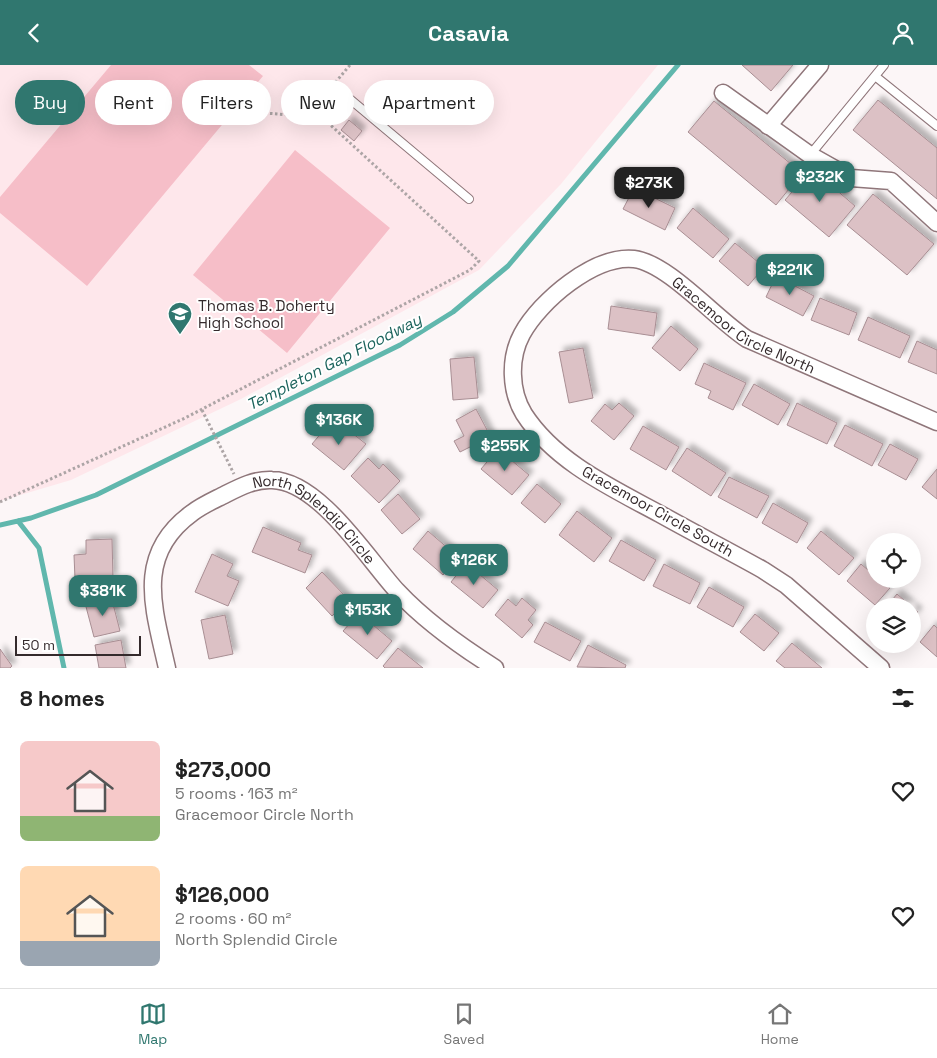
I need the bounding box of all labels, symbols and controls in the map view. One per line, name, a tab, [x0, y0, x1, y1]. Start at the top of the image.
icon: back	[20, 19, 48, 47]
text: Casavia	[428, 19, 509, 47]
icon: person	[889, 19, 917, 47]
chip: Buy	[15, 80, 85, 125]
chip: Rent	[95, 80, 172, 125]
chip: Filters	[182, 80, 271, 125]
chip: New	[281, 80, 354, 125]
chip: Apartment	[364, 80, 494, 125]
pin: $232K	[785, 161, 855, 203]
text: $232K	[796, 166, 844, 187]
pin: $273K	[614, 167, 684, 209]
text: $273K	[625, 172, 673, 193]
pin: $221K	[755, 253, 825, 296]
text: $221K	[767, 259, 813, 280]
street label: Gracemoor Circle North	[669, 272, 818, 377]
place label: Thomas B. Doherty High School	[198, 296, 335, 332]
school or university icon: Thomas B. Doherty High School	[167, 301, 193, 335]
water label: Templeton Gap Floodway	[243, 308, 426, 415]
pin: $136K	[304, 403, 374, 446]
text: $136K	[316, 409, 362, 430]
pin: $255K	[470, 429, 540, 472]
text: $255K	[481, 435, 529, 456]
street label: Gracemoor Circle South	[579, 461, 737, 561]
street label: North Splendid Circle	[250, 470, 380, 567]
map controls	[866, 533, 921, 653]
button: locate	[866, 533, 921, 588]
pin: $126K	[439, 543, 509, 586]
text: $126K	[451, 549, 497, 570]
pin: $381K	[68, 575, 138, 617]
text: $381K	[80, 580, 126, 601]
pin: $153K	[333, 593, 403, 636]
button: layers	[866, 598, 921, 653]
text: $153K	[345, 599, 391, 620]
scale bar	[15, 633, 141, 656]
text: 50 m	[22, 636, 55, 654]
icon: filters	[889, 684, 917, 712]
text: 8 homes	[20, 685, 105, 712]
text: $273,000	[175, 756, 271, 783]
icon: home	[60, 761, 120, 821]
icon: heart	[889, 777, 917, 805]
text: 5 rooms · 163 m²	[175, 783, 298, 804]
text: Gracemoor Circle North	[175, 804, 354, 825]
text: $126,000	[175, 881, 269, 908]
icon: home	[60, 886, 120, 946]
icon: heart	[889, 902, 917, 930]
text: 2 rooms · 60 m²	[175, 908, 291, 929]
text: North Splendid Circle	[175, 929, 338, 950]
tab: Map	[138, 1000, 167, 1048]
tab: Saved	[444, 1000, 484, 1048]
tab: Home	[761, 1000, 799, 1048]

